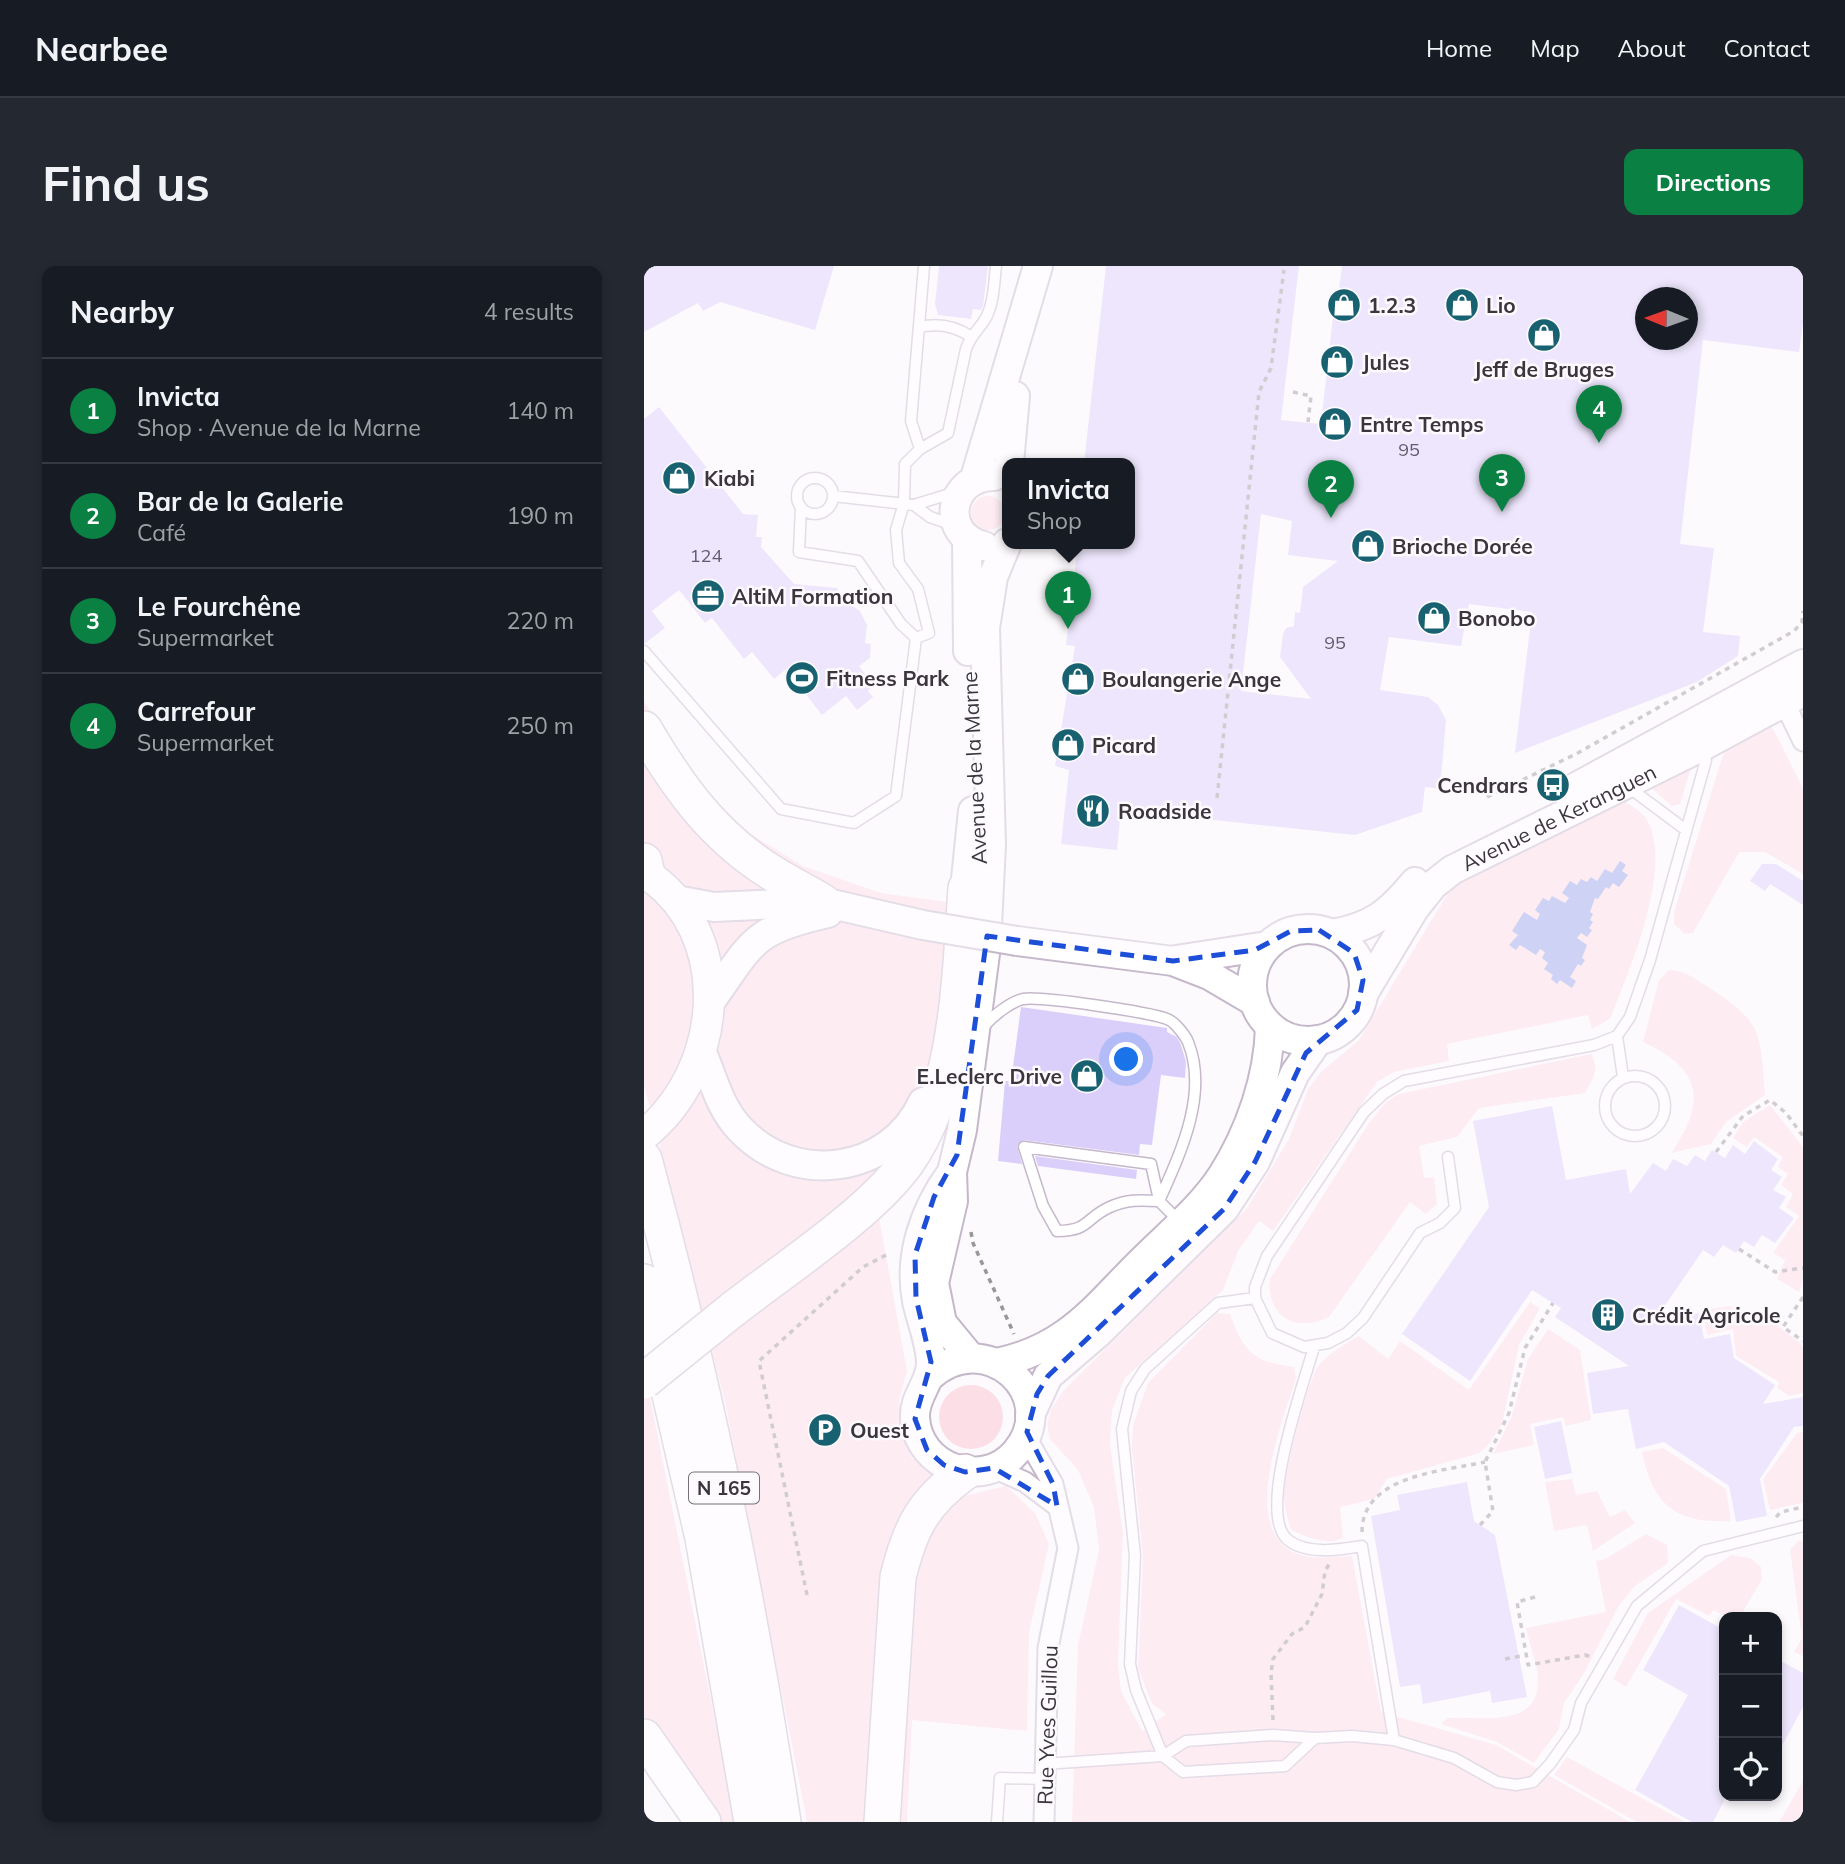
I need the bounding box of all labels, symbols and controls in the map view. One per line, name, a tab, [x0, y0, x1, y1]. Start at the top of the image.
text: Nearbee	[35, 28, 168, 69]
text: Home	[1426, 33, 1492, 63]
text: Map	[1530, 33, 1580, 63]
text: About	[1618, 33, 1686, 63]
text: Contact	[1724, 33, 1810, 63]
button: Directions	[1624, 149, 1803, 215]
text: Find us	[42, 152, 210, 213]
shop icon: 1.2.3	[1325, 286, 1363, 324]
shop icon: Lio	[1443, 286, 1481, 324]
north arrow	[1635, 287, 1698, 350]
place label: 1.2.3	[1368, 292, 1416, 318]
place label: Lio	[1486, 292, 1516, 318]
text: Nearby	[70, 293, 174, 331]
text: 4 results	[484, 297, 574, 326]
shop icon: Jeff de Bruges	[1525, 316, 1563, 354]
shop icon: Jules	[1318, 343, 1356, 381]
place label: Jules	[1362, 349, 1410, 375]
place label: Jeff de Bruges	[1474, 356, 1614, 382]
text: Invicta	[137, 380, 220, 413]
pin: 4	[1576, 385, 1622, 443]
text: 1	[86, 396, 100, 425]
text: 140 m	[506, 396, 574, 425]
shop icon: Entre Temps	[1316, 405, 1354, 443]
place label: Entre Temps	[1360, 411, 1484, 437]
text: Shop · Avenue de la Marne	[137, 413, 421, 442]
house number: 95	[1398, 438, 1420, 461]
pin: 3	[1479, 454, 1525, 512]
popup	[1002, 458, 1135, 549]
shop icon: Kiabi	[660, 459, 698, 497]
pin: 2	[1308, 460, 1354, 518]
place label: Kiabi	[704, 465, 755, 491]
text: Invicta	[1027, 473, 1110, 506]
text: Bar de la Galerie	[137, 485, 344, 518]
text: 2	[86, 501, 100, 530]
text: 190 m	[506, 501, 574, 530]
text: Shop	[1027, 506, 1082, 535]
text: Café	[137, 518, 186, 547]
shop icon: Brioche Dorée	[1349, 527, 1387, 565]
place label: Brioche Dorée	[1392, 533, 1533, 559]
house number: 124	[690, 544, 722, 567]
pin: 1	[1045, 571, 1091, 629]
office icon: AltiM Formation	[689, 577, 727, 615]
place label: AltiM Formation	[732, 583, 893, 609]
text: Le Fourchêne	[137, 590, 301, 623]
shop icon: Bonobo	[1415, 599, 1453, 637]
place label: Bonobo	[1458, 605, 1535, 631]
text: 3	[86, 606, 100, 635]
text: 220 m	[506, 606, 574, 635]
text: Supermarket	[137, 623, 274, 652]
house number: 95	[1324, 631, 1346, 654]
sports icon: Fitness Park	[783, 659, 821, 697]
shop icon: Boulangerie Ange	[1059, 660, 1097, 698]
place label: Fitness Park	[826, 665, 949, 691]
place label: Boulangerie Ange	[1102, 666, 1281, 692]
street label: Avenue de la Marne	[956, 671, 992, 865]
text: Carrefour	[137, 695, 255, 728]
text: 4	[86, 711, 100, 740]
text: 250 m	[506, 711, 574, 740]
shop icon: Picard	[1049, 726, 1087, 764]
text: Supermarket	[137, 728, 274, 757]
place label: Picard	[1092, 732, 1156, 758]
street label: Avenue de Keranguen	[1457, 758, 1660, 876]
bus stop icon: Cendrars	[1534, 766, 1572, 804]
place label: Cendrars	[1437, 772, 1528, 798]
restaurant icon: Roadside	[1074, 792, 1112, 830]
place label: Roadside	[1118, 798, 1211, 824]
your location	[1109, 1042, 1143, 1076]
shop icon: E.Leclerc Drive	[1068, 1057, 1106, 1095]
place label: E.Leclerc Drive	[916, 1063, 1062, 1089]
building icon: Crédit Agricole	[1589, 1296, 1627, 1334]
place label: Crédit Agricole	[1632, 1302, 1780, 1328]
parking icon: Ouest	[806, 1411, 844, 1449]
place label: Ouest	[850, 1417, 909, 1443]
road number: N 165	[689, 1472, 759, 1504]
map controls	[1719, 1612, 1782, 1801]
button: +	[1719, 1612, 1782, 1675]
street label: Rue Yves Guillou	[1031, 1645, 1063, 1805]
button: −	[1719, 1675, 1782, 1738]
button: locate	[1719, 1738, 1782, 1801]

